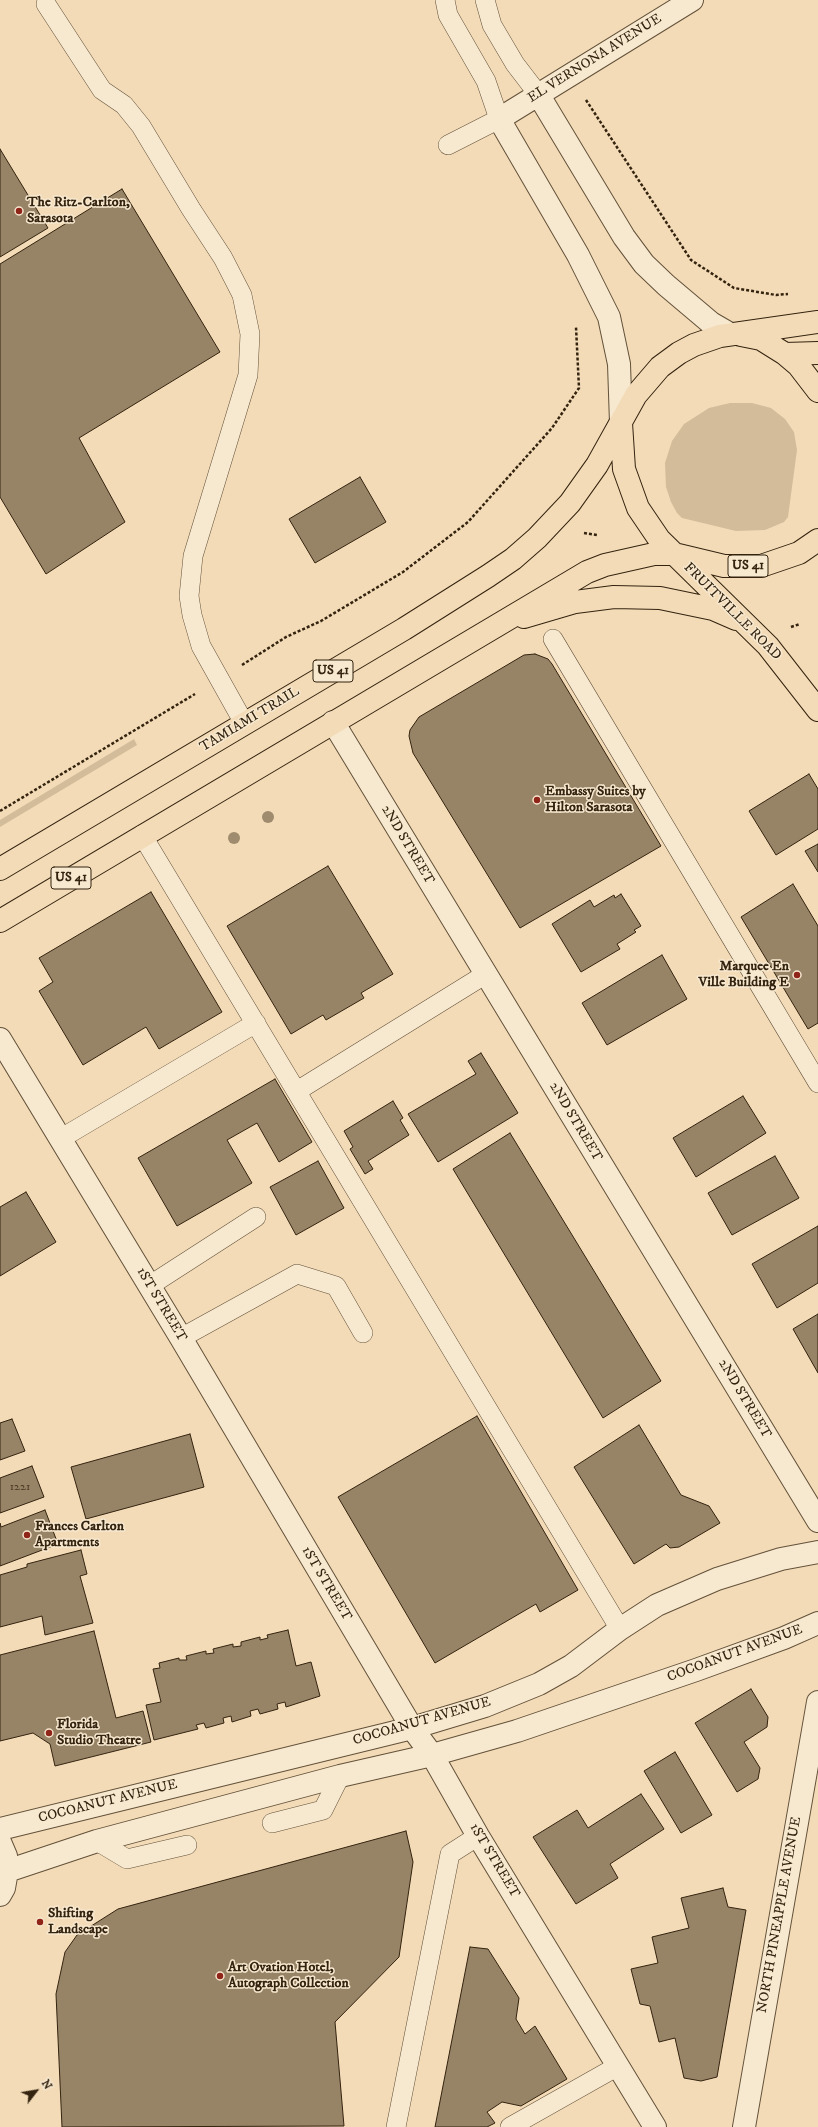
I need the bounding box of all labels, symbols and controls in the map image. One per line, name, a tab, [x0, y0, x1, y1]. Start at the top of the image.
street label: EL VERNONA AVENUE	[525, 11, 665, 107]
place label: The Ritz-Carlton, Sarasota	[27, 195, 130, 228]
marker: The Ritz-Carlton, Sarasota	[14, 206, 24, 216]
road number: US 41	[728, 555, 768, 577]
street label: FRUITVILLE ROAD	[680, 560, 784, 664]
road number: US 41	[313, 660, 353, 682]
street label: TAMIAMI TRAIL	[197, 684, 303, 756]
place label: Embassy Suites by Hilton Sarasota	[545, 784, 646, 816]
marker: Embassy Suites by Hilton Sarasota	[532, 795, 542, 805]
street label: 2ND STREET	[377, 802, 437, 888]
road number: US 41	[51, 867, 91, 889]
place label: Marquee En Ville Building E	[698, 959, 789, 992]
marker: Marquee En Ville Building E	[792, 970, 802, 980]
street label: 2ND STREET	[545, 1079, 605, 1165]
street label: 1ST STREET	[132, 1265, 190, 1345]
street label: 2ND STREET	[714, 1356, 774, 1442]
house number: 1221	[10, 1481, 30, 1495]
place label: Frances Carlton Apartments	[35, 1519, 124, 1552]
marker: Frances Carlton Apartments	[22, 1530, 32, 1540]
street label: 1ST STREET	[297, 1544, 355, 1624]
street label: COCOANUT AVENUE	[665, 1622, 805, 1686]
street label: COCOANUT AVENUE	[351, 1694, 493, 1750]
place label: Florida Studio Theatre	[57, 1717, 141, 1750]
marker: Florida Studio Theatre	[44, 1728, 54, 1738]
street label: COCOANUT AVENUE	[37, 1777, 179, 1827]
street label: NORTH PINEAPPLE AVENUE	[754, 1816, 806, 2014]
street label: 1ST STREET	[465, 1821, 523, 1901]
place label: Shifting Landscape	[48, 1906, 108, 1938]
marker: Shifting Landscape	[35, 1917, 45, 1927]
place label: Art Ovation Hotel, Autograph Collection	[228, 1960, 349, 1992]
marker: Art Ovation Hotel, Autograph Collection	[215, 1971, 225, 1981]
north arrow	[16, 2071, 56, 2111]
text: N	[38, 2077, 55, 2092]

